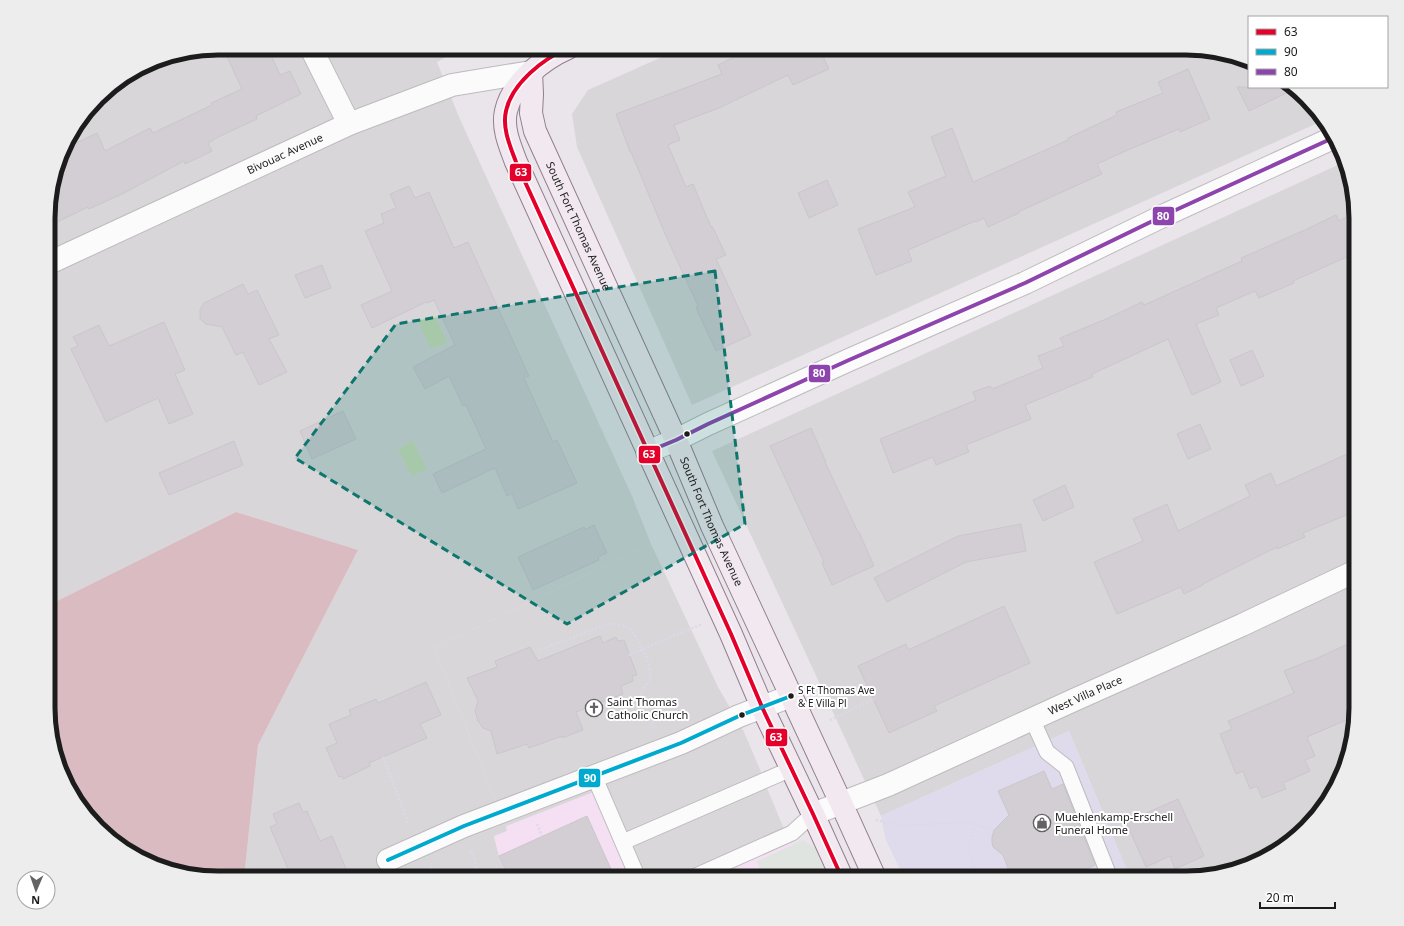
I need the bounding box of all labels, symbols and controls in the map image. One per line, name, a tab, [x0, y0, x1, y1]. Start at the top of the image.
legend	[1248, 16, 1388, 88]
text: 63	[1284, 23, 1298, 40]
text: 90	[1284, 43, 1298, 60]
text: 80	[1284, 63, 1298, 80]
street label: Bivouac Avenue	[244, 129, 325, 177]
street label: South Fort Thomas Avenue	[543, 159, 615, 293]
line badge: 63	[509, 163, 532, 182]
text: 63	[515, 164, 527, 179]
line badge: 80	[1152, 206, 1175, 226]
text: 80	[1157, 208, 1169, 223]
line badge: 80	[808, 364, 831, 383]
text: 80	[813, 365, 825, 380]
unlabelled marker	[682, 429, 692, 439]
line badge: 63	[638, 445, 661, 464]
text: 63	[643, 446, 655, 461]
street label: South Fort Thomas Avenue	[677, 454, 747, 588]
street label: West Villa Place	[1045, 672, 1124, 718]
place label: S Ft Thomas Ave & E Villa Pl	[798, 683, 875, 710]
marker: S Ft Thomas Ave & E Villa Pl	[786, 691, 796, 701]
place label: Saint Thomas Catholic Church	[607, 694, 688, 722]
church icon: Saint Thomas Catholic Church	[584, 698, 604, 718]
unlabelled marker	[737, 710, 747, 720]
line badge: 63	[765, 728, 788, 747]
text: 63	[770, 729, 782, 744]
line badge: 90	[578, 768, 601, 788]
text: 90	[584, 770, 596, 785]
place label: Muehlenkamp-Erschell Funeral Home	[1055, 809, 1173, 837]
shop icon: Muehlenkamp-Erschell Funeral Home	[1032, 813, 1052, 833]
north arrow	[16, 870, 56, 910]
scale bar	[1260, 884, 1335, 910]
text: 20 m	[1266, 889, 1294, 906]
text: N	[31, 893, 40, 908]

